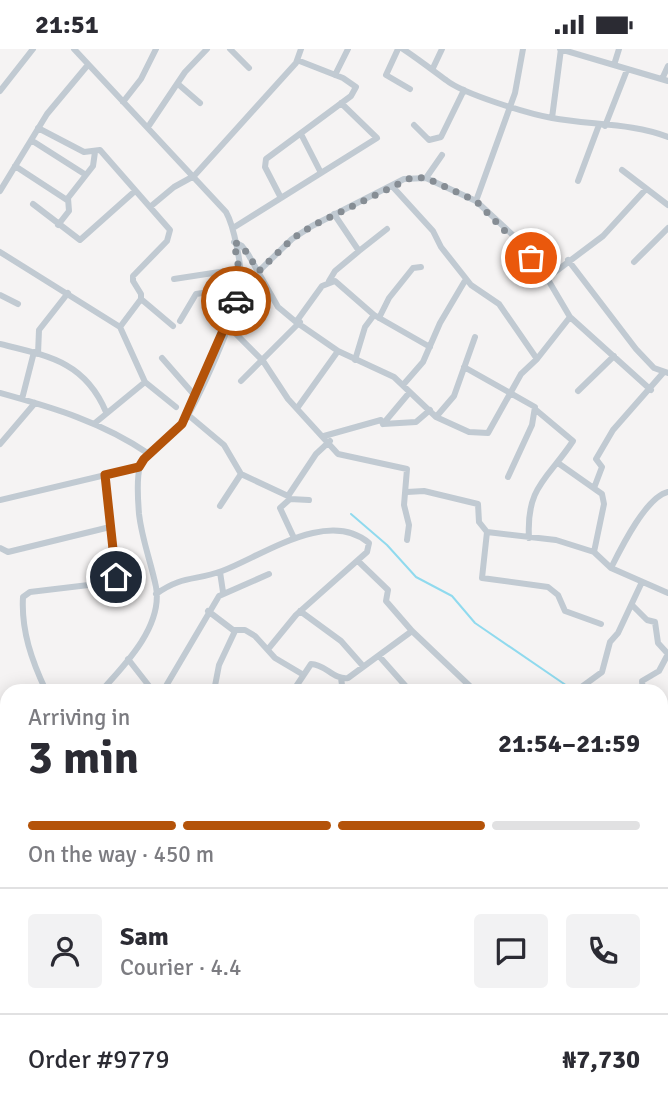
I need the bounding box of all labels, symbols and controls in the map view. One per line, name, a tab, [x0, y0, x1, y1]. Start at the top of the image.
text: 21:51	[35, 9, 99, 41]
pin	[501, 228, 561, 288]
icon: bag	[512, 239, 550, 277]
courier	[201, 266, 271, 336]
icon: car	[217, 282, 255, 320]
pin	[86, 547, 146, 607]
icon: home	[97, 558, 135, 596]
text: Arriving in	[28, 703, 130, 732]
text: 21:54–21:59	[498, 728, 640, 760]
text: 3 min	[28, 730, 139, 786]
text: On the way · 450 m	[28, 840, 214, 869]
button: person	[28, 914, 102, 988]
button: chat	[474, 914, 548, 988]
button: phone	[566, 914, 640, 988]
text: Sam	[120, 921, 169, 953]
text: Courier · 4.4	[120, 953, 241, 982]
text: Order #9779	[28, 1044, 169, 1076]
text: ₦7,730	[562, 1044, 640, 1076]

